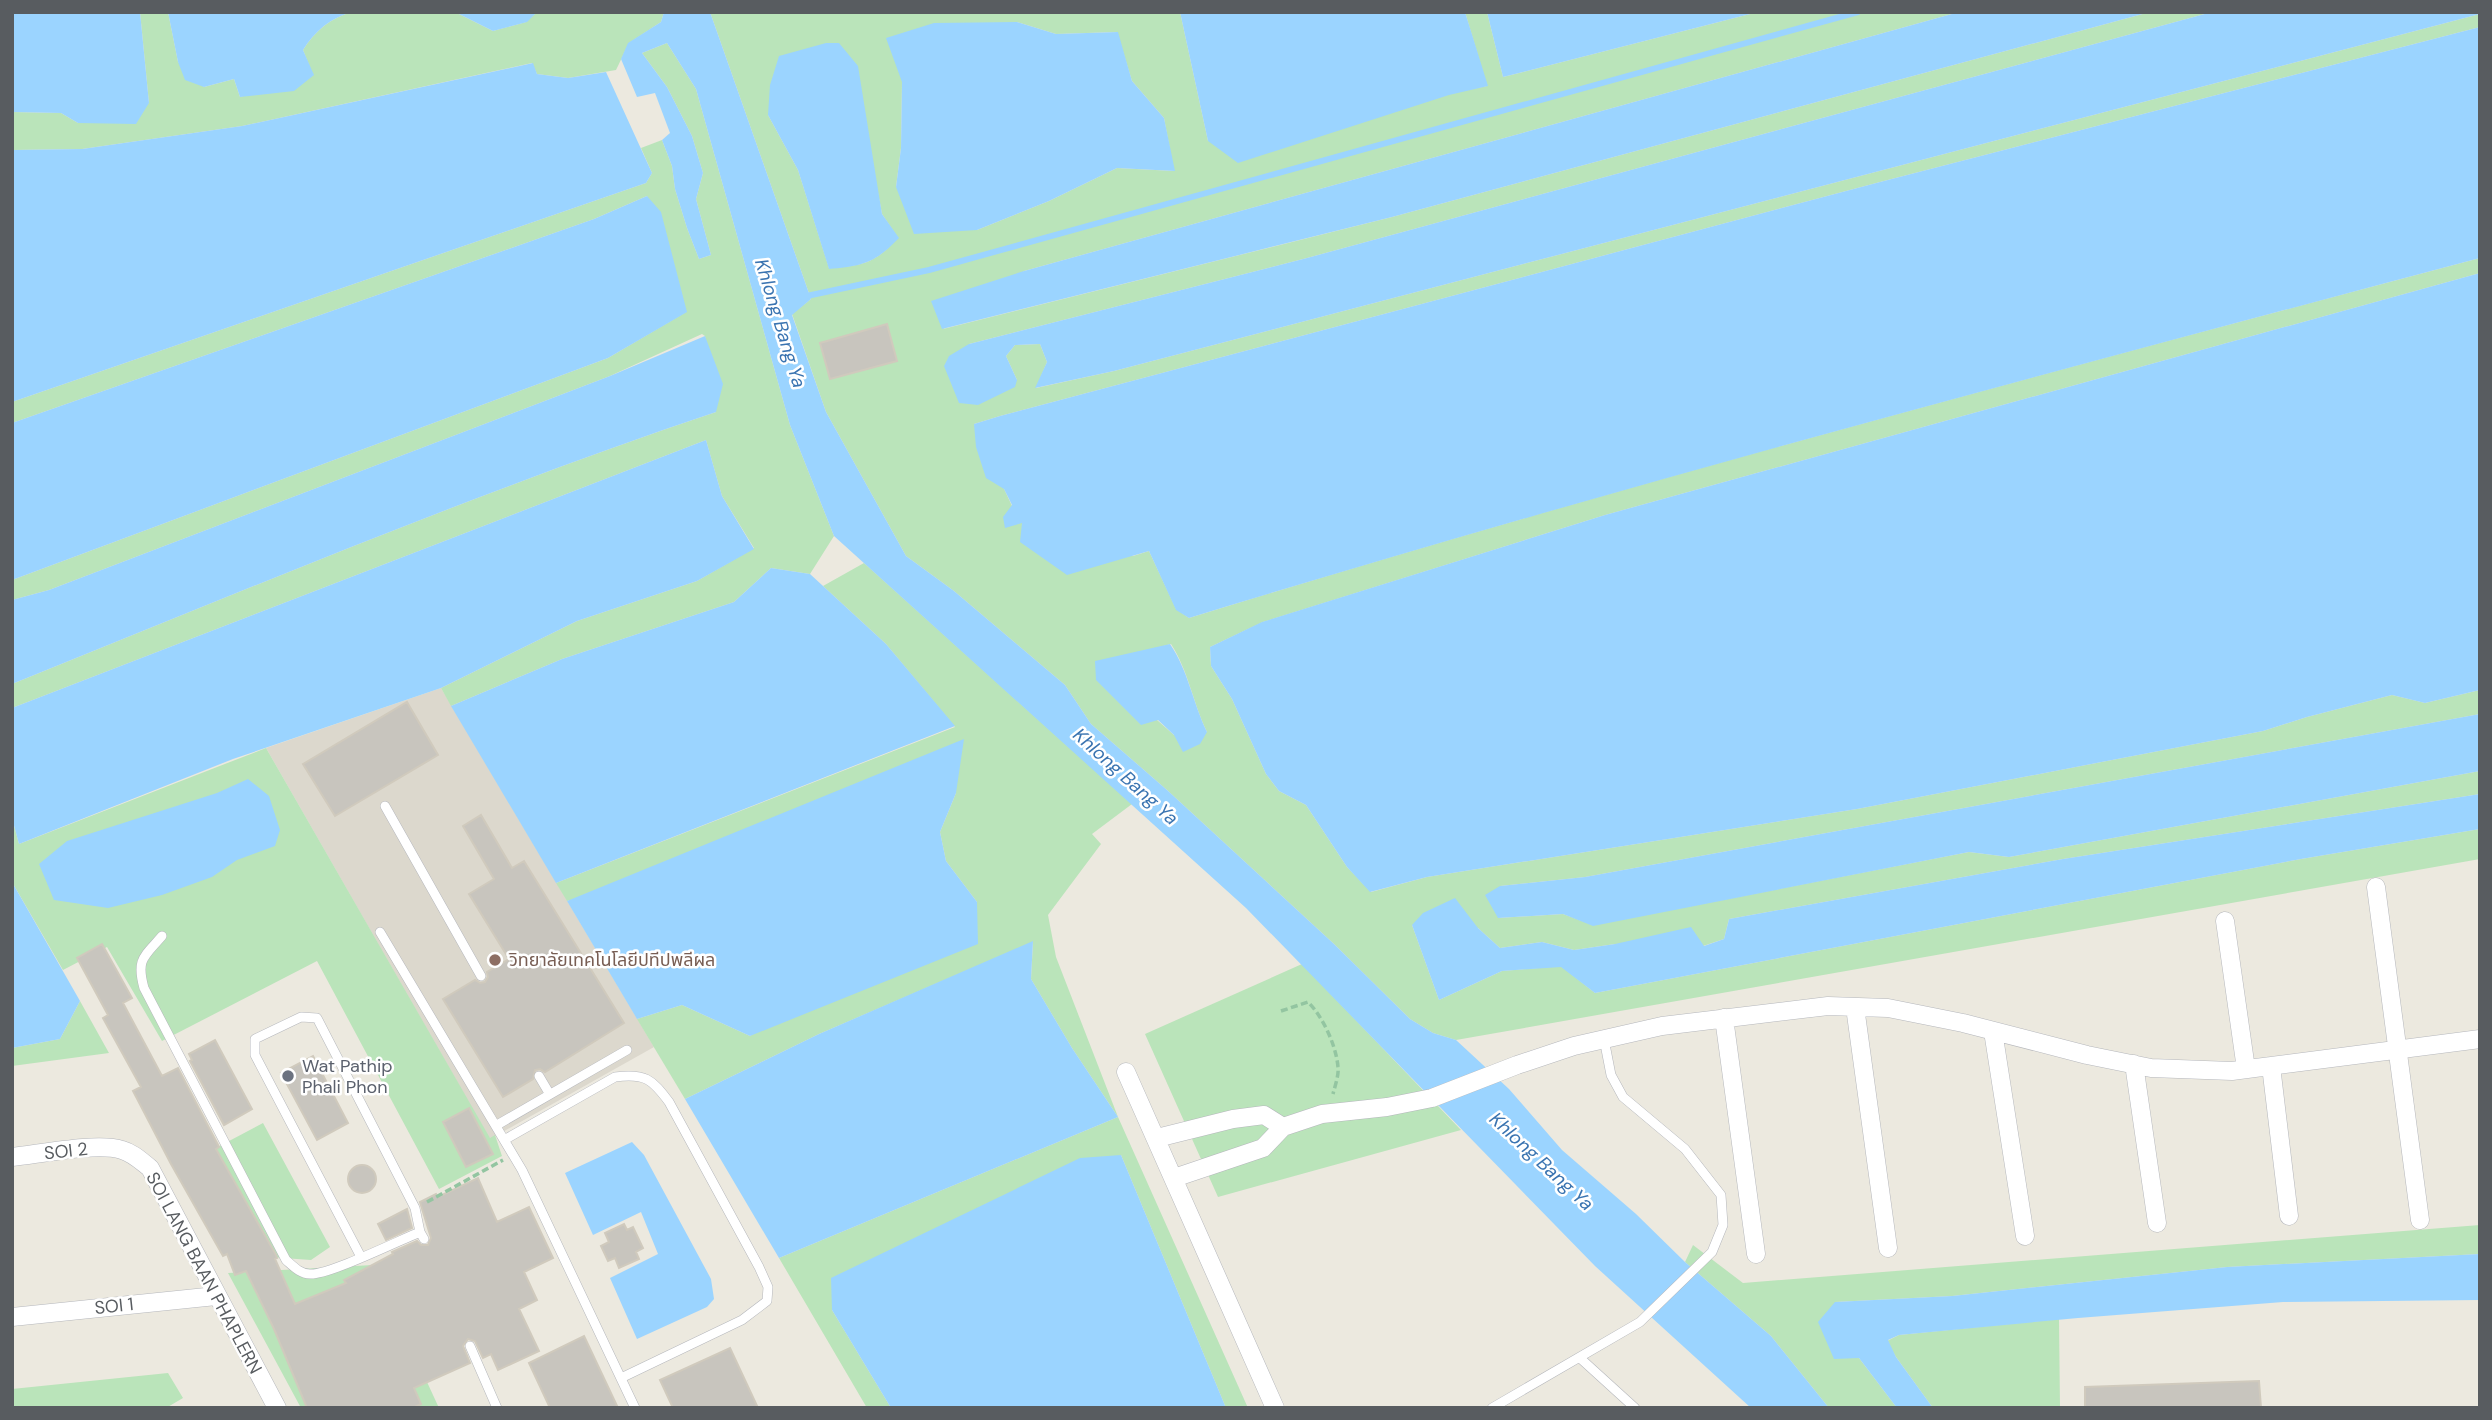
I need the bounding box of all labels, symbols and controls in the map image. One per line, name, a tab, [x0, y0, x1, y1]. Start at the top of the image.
water label: Khlong Bang Ya	[749, 256, 812, 391]
water label: Khlong Bang Ya	[1068, 722, 1184, 830]
place label: วิทยาลัยเทคโนโลยีปทีปพลีผล	[508, 948, 715, 972]
marker: วิทยาลัยเทคโนโลยีปทีปพลีผล	[487, 952, 503, 968]
place label: Wat Pathip Phali Phon	[302, 1054, 393, 1099]
marker: Wat Pathip Phali Phon	[280, 1068, 296, 1084]
water label: Khlong Bang Ya	[1484, 1107, 1599, 1216]
street label: SOI 2	[43, 1137, 89, 1165]
street label: SOI LANG BAAN PHAPLERN	[141, 1168, 267, 1378]
street label: SOI 1	[93, 1292, 135, 1320]

